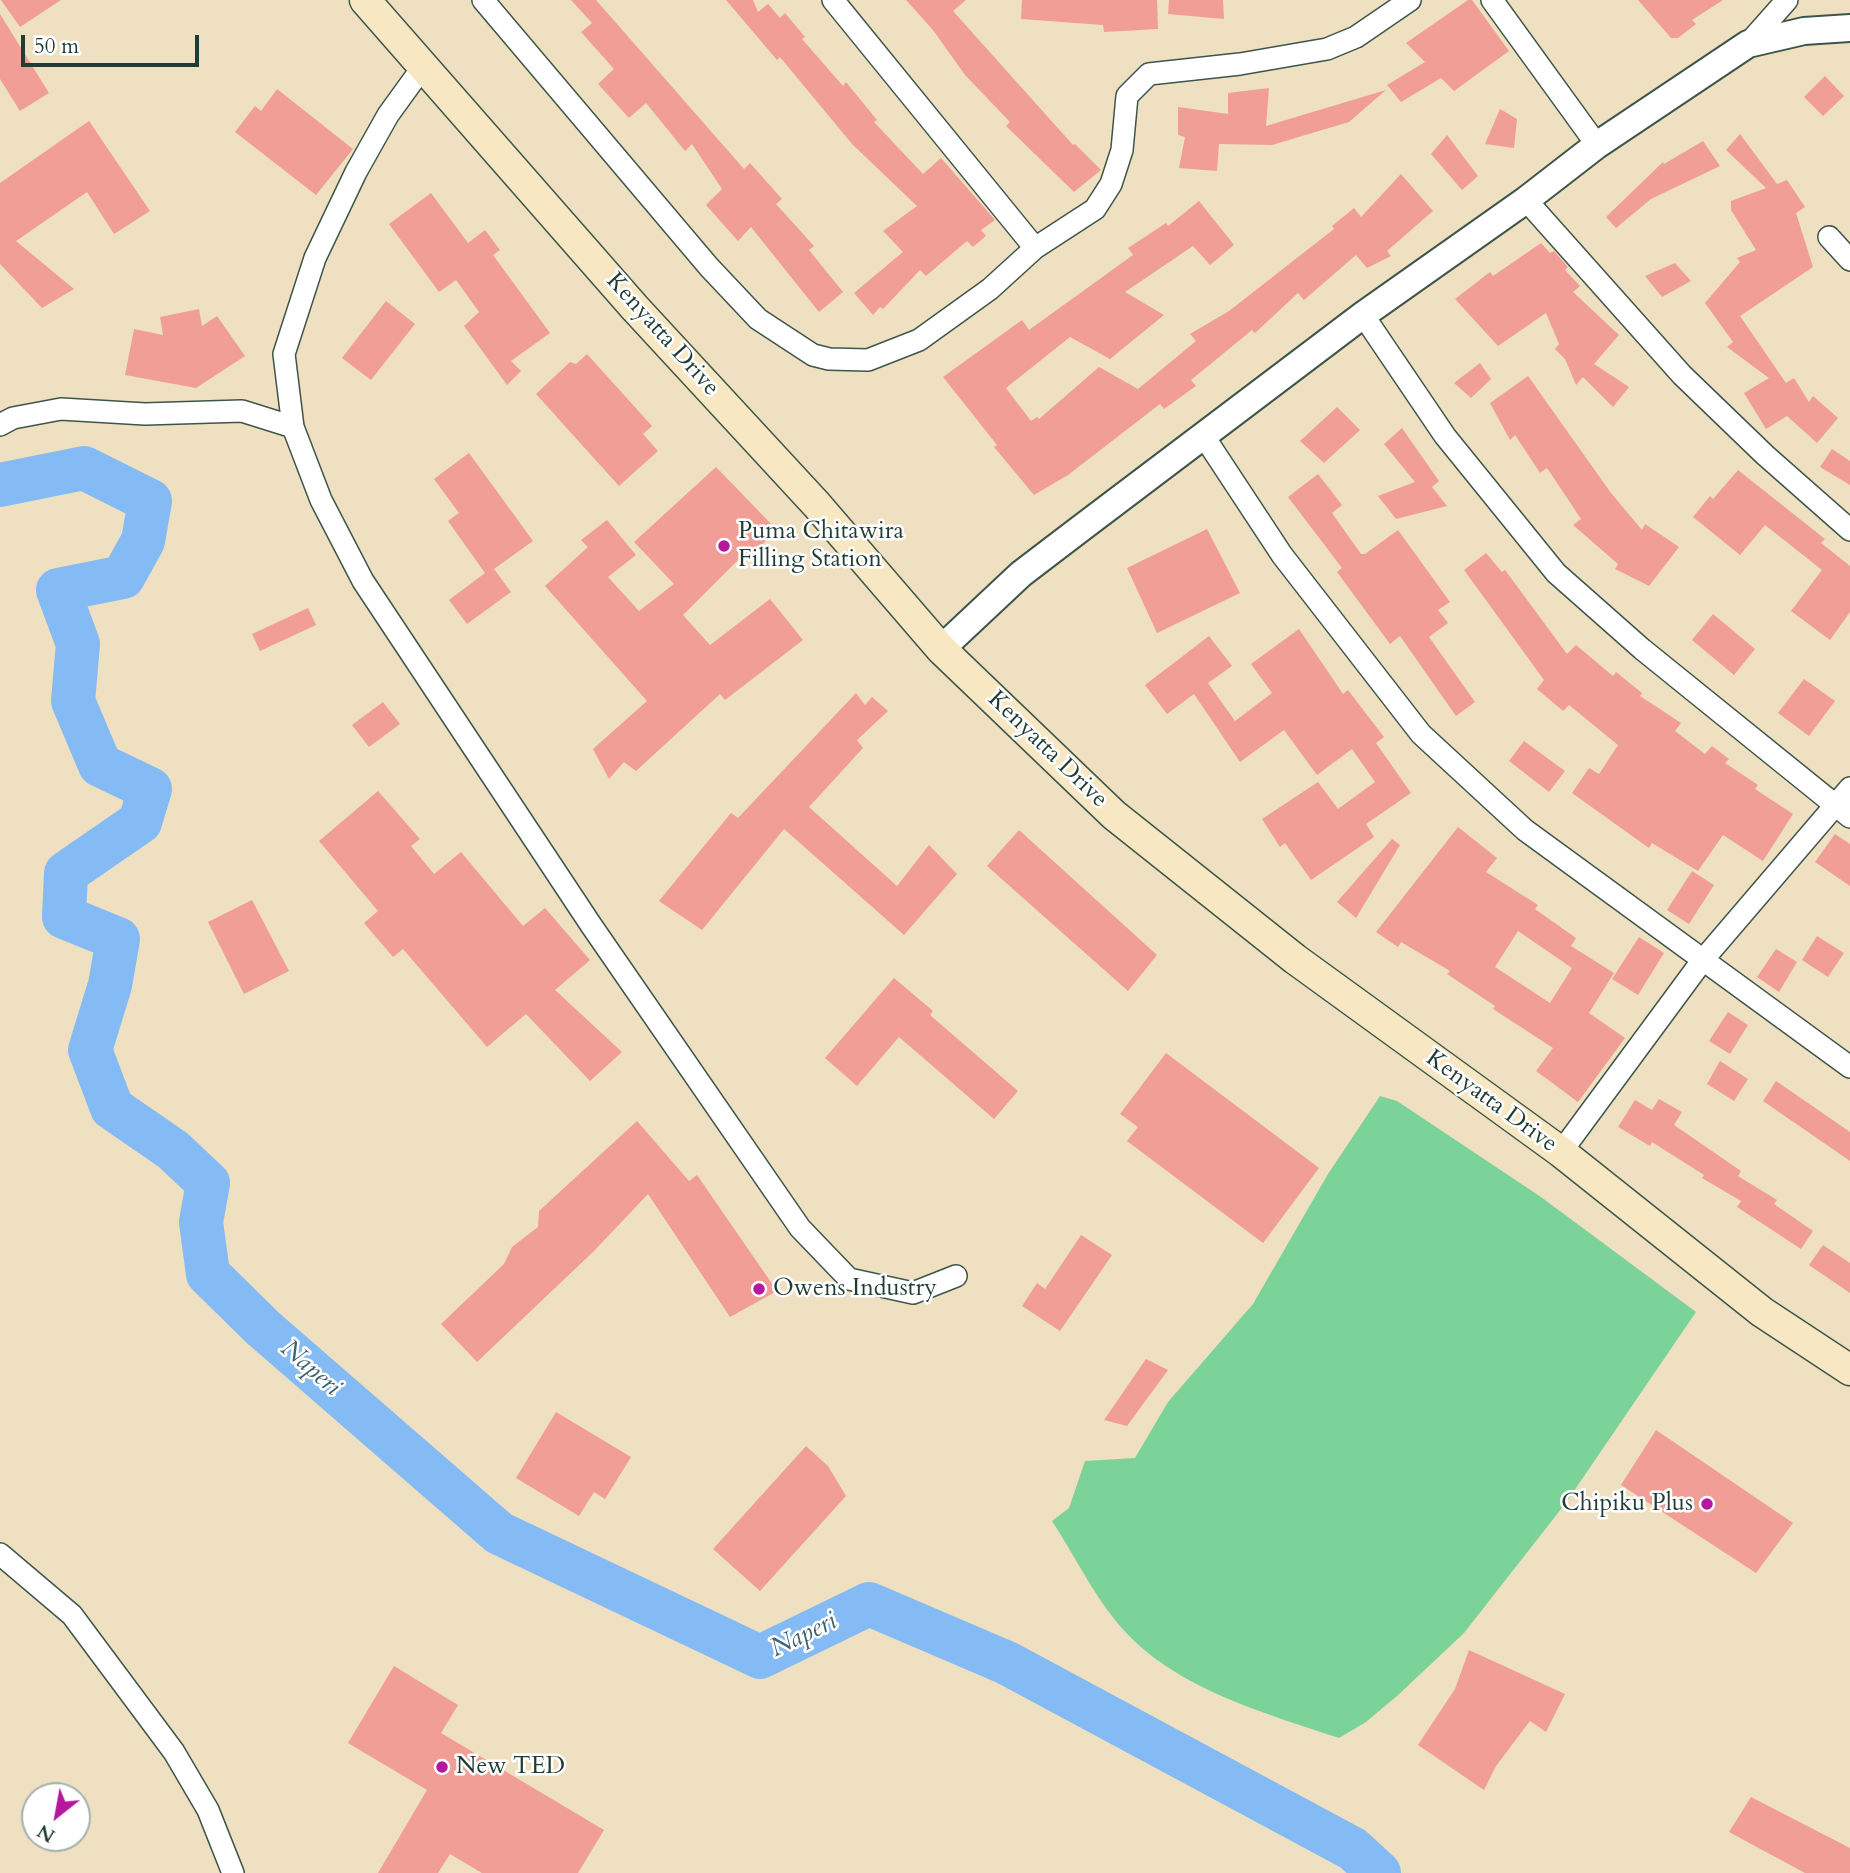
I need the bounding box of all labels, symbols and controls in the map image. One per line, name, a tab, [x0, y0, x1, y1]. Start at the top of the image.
scale bar	[24, 21, 203, 65]
text: 50 m	[34, 32, 79, 61]
street label: Kenyatta Drive	[599, 268, 725, 402]
place label: Puma Chitawira Filling Station	[738, 518, 904, 574]
marker: Puma Chitawira Filling Station	[716, 538, 732, 554]
street label: Kenyatta Drive	[981, 686, 1113, 814]
street label: Kenyatta Drive	[1420, 1045, 1562, 1159]
place label: Owens Industry	[773, 1275, 937, 1303]
marker: Owens Industry	[751, 1281, 767, 1297]
water label: Naperi	[273, 1334, 347, 1404]
place label: Chipiku Plus	[1561, 1490, 1693, 1518]
marker: Chipiku Plus	[1699, 1496, 1715, 1512]
water label: Naperi	[766, 1607, 842, 1665]
place label: New TED	[456, 1753, 565, 1781]
marker: New TED	[434, 1759, 450, 1775]
north arrow	[21, 1782, 91, 1852]
text: N	[32, 1818, 60, 1849]

